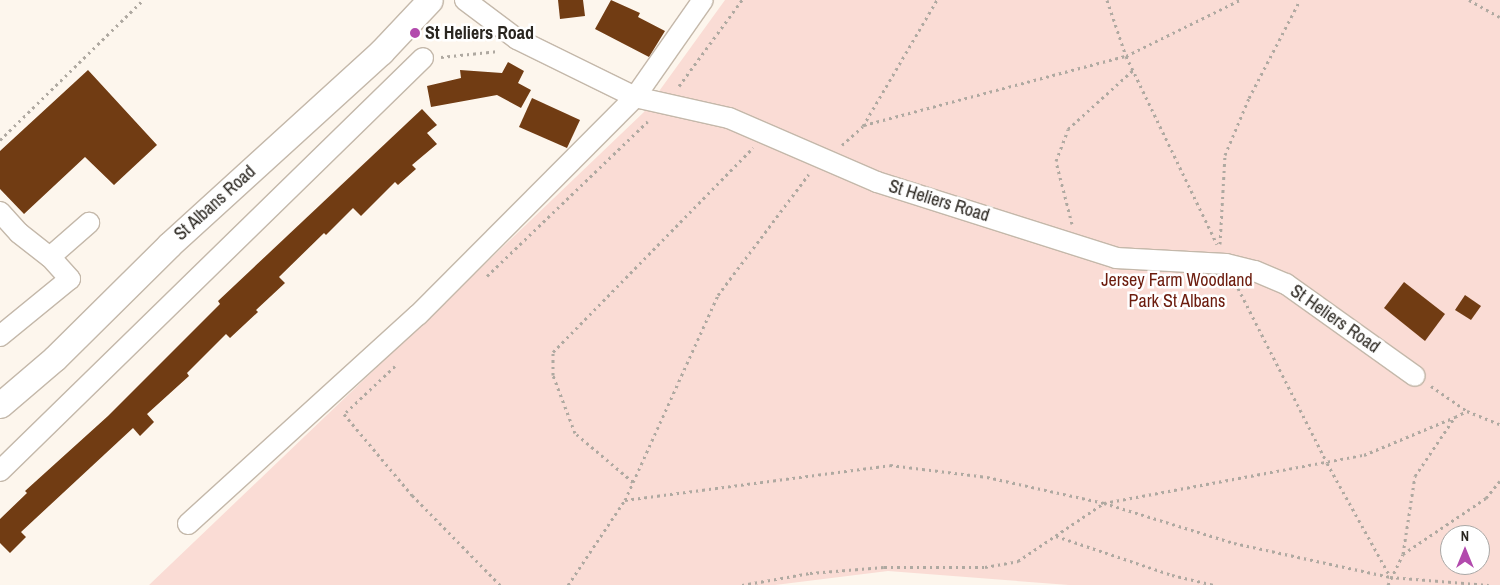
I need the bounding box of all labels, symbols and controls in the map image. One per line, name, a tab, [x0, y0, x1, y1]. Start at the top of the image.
place label: St Heliers Road	[425, 22, 534, 44]
marker: St Heliers Road	[409, 27, 421, 39]
street label: St Albans Road	[170, 161, 260, 245]
street label: St Heliers Road	[886, 175, 992, 227]
park label: Jersey Farm Woodland Park St Albans	[1101, 270, 1253, 312]
street label: St Heliers Road	[1286, 280, 1384, 358]
north arrow	[1440, 525, 1490, 575]
text: N	[1461, 527, 1469, 545]

